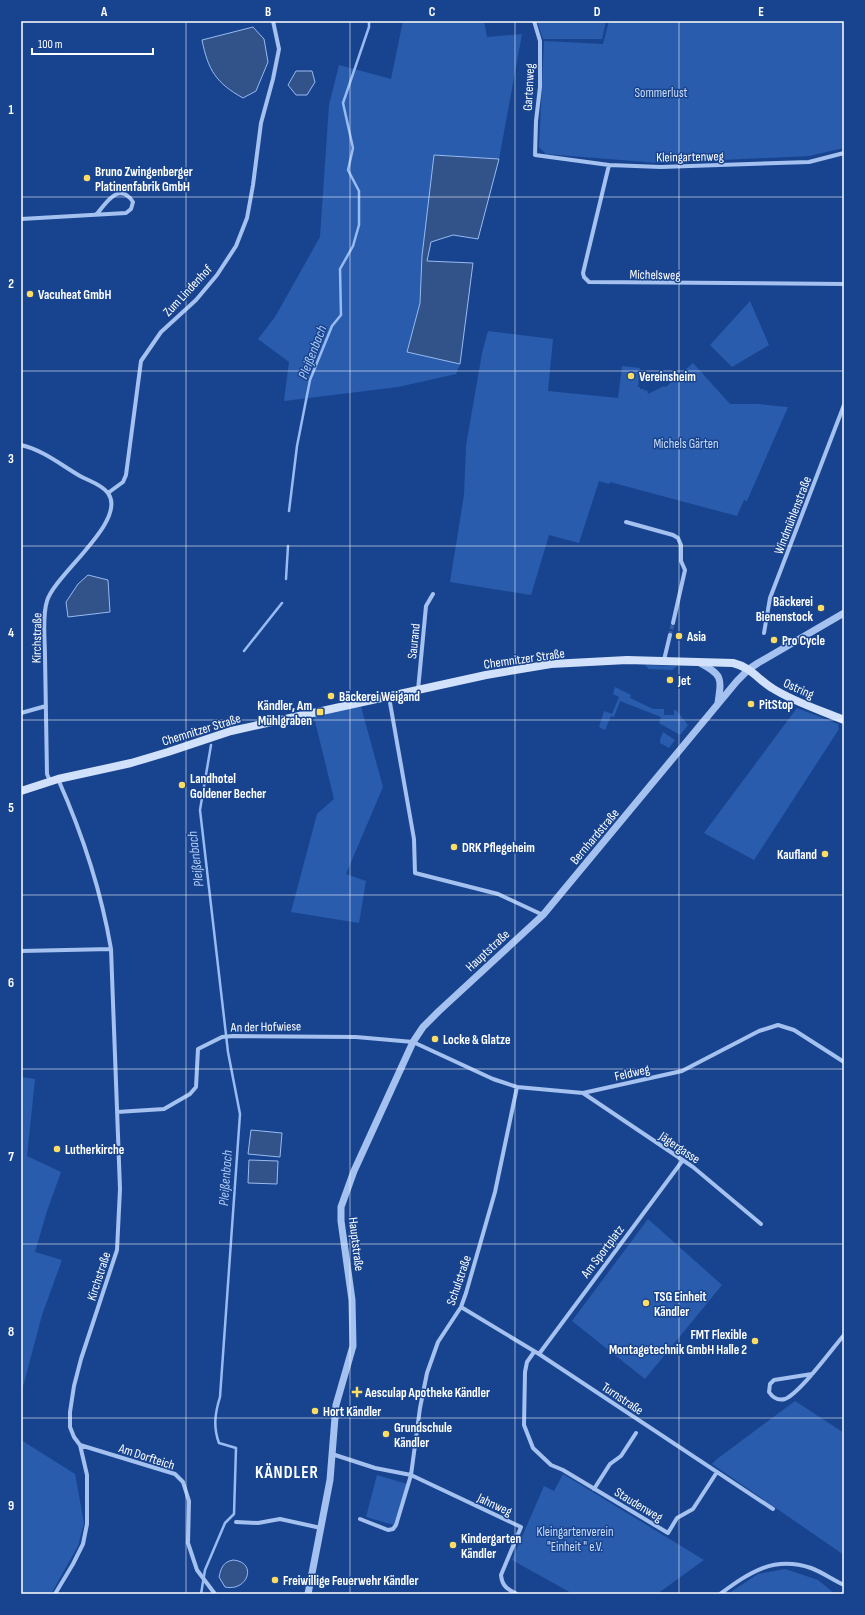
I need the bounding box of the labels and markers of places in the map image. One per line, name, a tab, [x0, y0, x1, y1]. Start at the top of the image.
place label: Bruno Zwingenberger Platinenfabrik GmbH	[95, 164, 193, 195]
marker: Bruno Zwingenberger Platinenfabrik GmbH	[82, 173, 92, 183]
place label: Vacuheat GmbH	[38, 287, 111, 303]
marker: Vacuheat GmbH	[25, 289, 35, 299]
place label: Vereinsheim	[639, 369, 696, 385]
marker: Vereinsheim	[626, 371, 636, 381]
place label: Bäckerei Bienenstock	[756, 594, 814, 625]
marker: Bäckerei Bienenstock	[816, 603, 826, 613]
place label: Asia	[686, 629, 706, 645]
marker: Asia	[674, 631, 684, 641]
place label: Pro Cycle	[782, 633, 825, 649]
marker: Pro Cycle	[769, 635, 779, 645]
place label: Jet	[677, 673, 691, 689]
marker: Jet	[665, 675, 675, 685]
place label: Bäckerei Weigand	[339, 689, 420, 705]
marker: Bäckerei Weigand	[326, 691, 336, 701]
place label: PitStop	[759, 697, 794, 713]
place label: Kändler, Am Mühlgraben	[257, 698, 312, 729]
marker: PitStop	[746, 699, 756, 709]
marker: Kändler, Am Mühlgraben	[315, 707, 325, 717]
place label: Landhotel Goldener Becher	[190, 771, 266, 802]
marker: Landhotel Goldener Becher	[177, 780, 187, 790]
place label: DRK Pflegeheim	[462, 840, 535, 856]
marker: DRK Pflegeheim	[449, 842, 459, 852]
place label: Kaufland	[777, 847, 817, 863]
marker: Kaufland	[820, 849, 830, 859]
place label: Locke & Glatze	[443, 1032, 511, 1048]
marker: Locke & Glatze	[430, 1034, 440, 1044]
place label: Lutherkirche	[65, 1142, 125, 1158]
marker: Lutherkirche	[52, 1144, 62, 1154]
place label: TSG Einheit Kändler	[654, 1289, 707, 1320]
marker: TSG Einheit Kändler	[641, 1298, 651, 1308]
place label: FMT Flexible Montagetechnik GmbH Halle 2	[609, 1327, 747, 1358]
marker: FMT Flexible Montagetechnik GmbH Halle 2	[750, 1336, 760, 1346]
place label: Aesculap Apotheke Kändler	[364, 1385, 490, 1401]
marker: Aesculap Apotheke Kändler	[352, 1387, 362, 1397]
place label: Hort Kändler	[323, 1404, 381, 1420]
marker: Hort Kändler	[310, 1406, 320, 1416]
place label: Grundschule Kändler	[394, 1420, 453, 1451]
marker: Grundschule Kändler	[381, 1429, 391, 1439]
place label: Kindergarten Kändler	[461, 1531, 521, 1562]
marker: Kindergarten Kändler	[448, 1540, 458, 1550]
place label: Freiwillige Feuerwehr Kändler	[283, 1573, 418, 1589]
marker: Freiwillige Feuerwehr Kändler	[270, 1575, 280, 1585]

